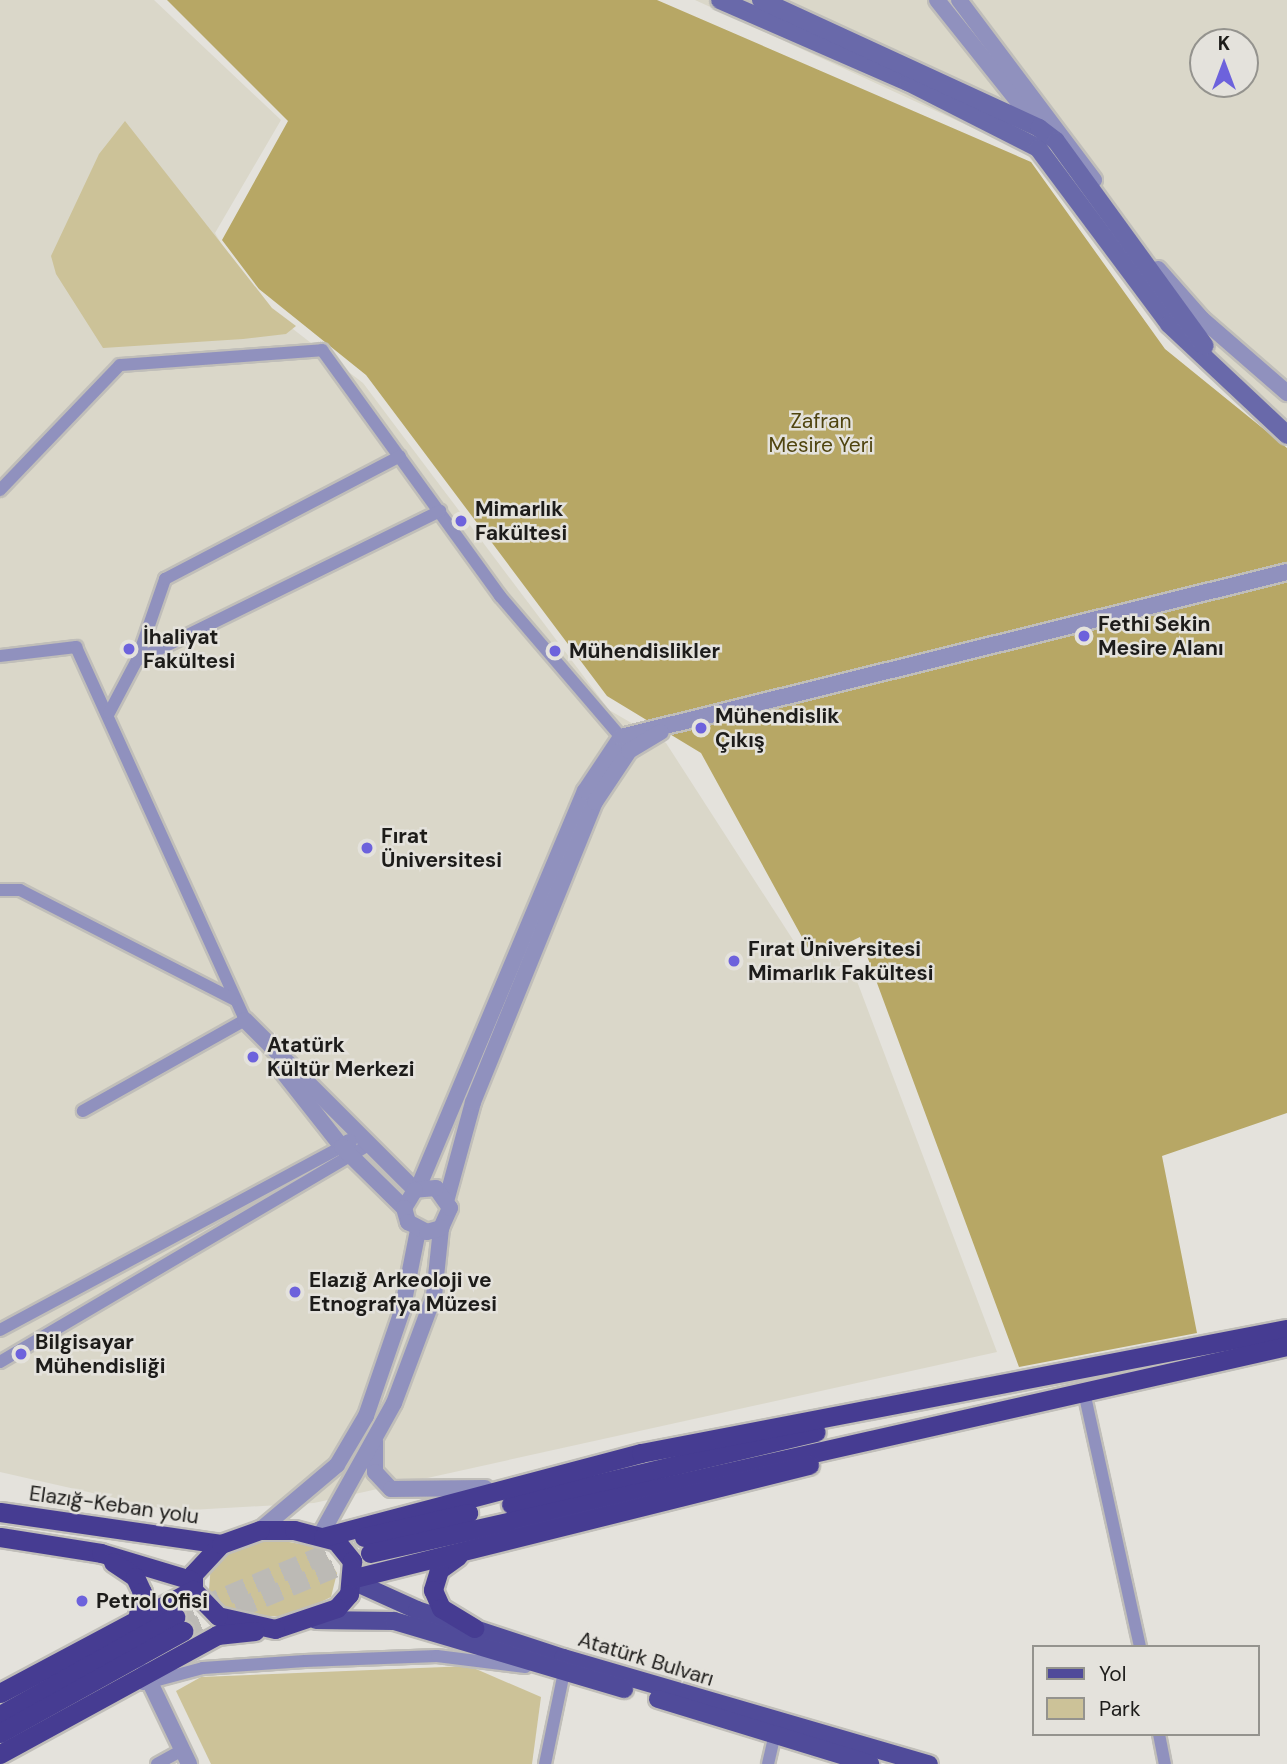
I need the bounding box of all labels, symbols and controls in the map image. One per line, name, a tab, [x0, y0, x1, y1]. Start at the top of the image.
north arrow	[1189, 28, 1259, 98]
text: K	[1218, 31, 1230, 56]
park label: Zafran Mesire Yeri	[768, 408, 874, 458]
place label: Mimarlık Fakültesi	[475, 496, 567, 546]
marker: Mimarlık Fakültesi	[453, 513, 469, 529]
place label: Fethi Sekin Mesire Alanı	[1098, 611, 1224, 661]
place label: İhaliyat Fakültesi	[143, 624, 235, 674]
marker: Fethi Sekin Mesire Alanı	[1076, 628, 1092, 644]
place label: Mühendislikler	[569, 638, 720, 664]
marker: İhaliyat Fakültesi	[121, 641, 137, 657]
marker: Mühendislikler	[547, 643, 563, 659]
place label: Mühendislik Çıkış	[715, 703, 839, 753]
marker: Mühendislik Çıkış	[693, 720, 709, 736]
place label: Fırat Üniversitesi	[381, 823, 502, 873]
marker: Fırat Üniversitesi	[359, 840, 375, 856]
place label: Fırat Üniversitesi Mimarlık Fakültesi	[748, 936, 933, 986]
marker: Fırat Üniversitesi Mimarlık Fakültesi	[726, 953, 742, 969]
place label: Atatürk Kültür Merkezi	[267, 1032, 414, 1082]
marker: Atatürk Kültür Merkezi	[245, 1049, 261, 1065]
place label: Elazığ Arkeoloji ve Etnografya Müzesi	[309, 1267, 497, 1317]
marker: Elazığ Arkeoloji ve Etnografya Müzesi	[287, 1284, 303, 1300]
place label: Bilgisayar Mühendisliği	[35, 1329, 165, 1379]
marker: Bilgisayar Mühendisliği	[13, 1346, 29, 1362]
street label: Elazığ-Keban yolu	[28, 1481, 200, 1529]
place label: Petrol Ofisi	[96, 1588, 208, 1614]
marker: Petrol Ofisi	[74, 1593, 90, 1609]
street label: Atatürk Bulvarı	[575, 1626, 717, 1692]
legend	[1032, 1645, 1259, 1736]
text: Yol	[1099, 1660, 1127, 1688]
text: Park	[1099, 1695, 1140, 1723]

